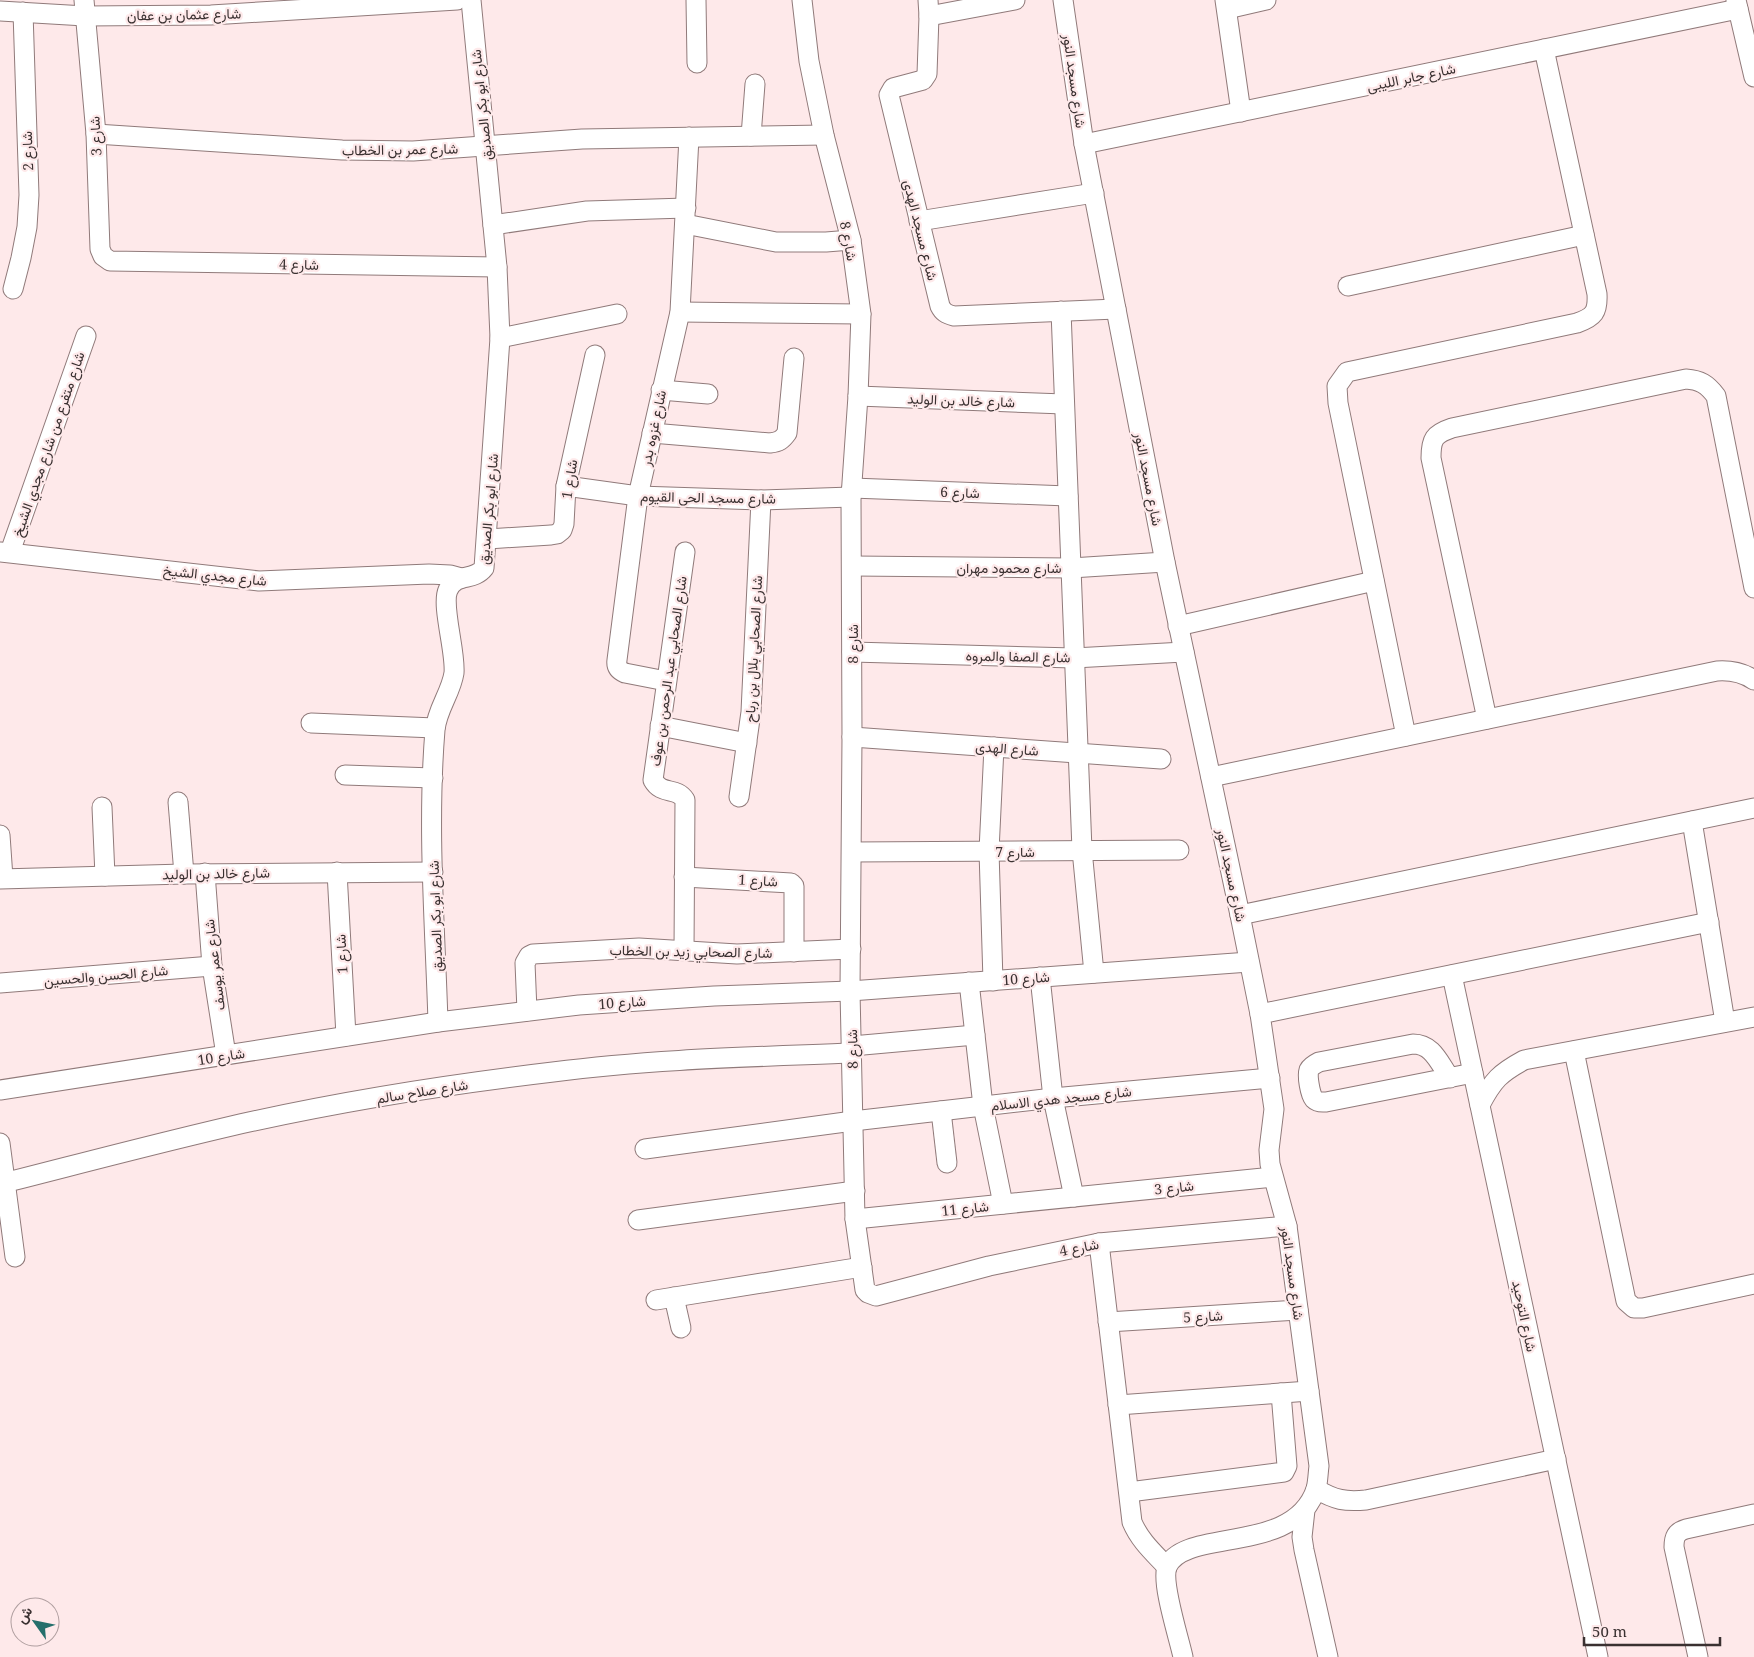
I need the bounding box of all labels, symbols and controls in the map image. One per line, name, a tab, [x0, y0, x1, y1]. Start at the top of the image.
street label: شارع عثمان بن عفان	[127, 4, 241, 26]
street label: شارع مسجد النور	[1057, 32, 1091, 130]
street label: شارع ابو بكر الصديق	[466, 48, 498, 161]
street label: شارع جابر الليبى	[1365, 58, 1457, 98]
street label: شارع 3	[84, 116, 108, 156]
street label: شارع 2	[17, 131, 39, 171]
street label: شارع عمر بن الخطاب	[342, 138, 458, 162]
street label: شارع مسجد الهدى	[897, 178, 943, 283]
street label: شارع 8	[834, 220, 862, 263]
street label: شارع 4	[279, 254, 319, 276]
street label: شارع متفرع من شارع مجدي الشيخ	[7, 349, 91, 540]
street label: شارع غزوه بدر	[635, 388, 672, 469]
street label: شارع خالد بن الوليد	[907, 389, 1015, 413]
street label: شارع مسجد النور	[1128, 430, 1167, 528]
street label: شارع ابو بكر الصديق	[474, 453, 504, 565]
street label: شارع 1	[557, 458, 583, 500]
street label: شارع 6	[940, 482, 980, 504]
street label: شارع مسجد الحى القيوم	[640, 486, 776, 510]
street label: شارع محمود مهران	[956, 558, 1062, 579]
street label: شارع مجدي الشيخ	[162, 560, 268, 593]
street label: شارع الصحابي عبد الرحمن بن عوف	[645, 575, 694, 768]
street label: شارع الصحابي بلال بن رباح	[740, 575, 769, 723]
street label: شارع 8	[843, 624, 864, 664]
street label: شارع الصفا والمروه	[965, 646, 1071, 668]
street label: شارع الهدى	[975, 736, 1039, 762]
street label: شارع مسجد النور	[1211, 826, 1251, 924]
street label: شارع 7	[995, 842, 1035, 863]
street label: شارع ابو بكر الصديق	[424, 860, 448, 972]
street label: شارع خالد بن الوليد	[162, 863, 270, 885]
street label: شارع 1	[738, 869, 778, 893]
street label: شارع عمر يوسف	[199, 918, 231, 1012]
street label: شارع 1	[330, 934, 354, 974]
street label: شارع الصحابي زيد بن الخطاب	[609, 940, 773, 965]
street label: شارع الحسن والحسين	[43, 960, 169, 992]
street label: شارع 10	[1002, 967, 1050, 991]
street label: شارع 10	[598, 991, 646, 1015]
street label: شارع 8	[842, 1029, 864, 1069]
street label: شارع 10	[196, 1043, 246, 1071]
street label: شارع صلاح سالم	[375, 1074, 470, 1110]
street label: شارع مسجد هدي الاسلام	[990, 1081, 1133, 1118]
street label: شارع 3	[1153, 1175, 1195, 1201]
street label: شارع 11	[940, 1196, 990, 1222]
street label: شارع مسجد النور	[1275, 1224, 1309, 1322]
street label: شارع 4	[1058, 1234, 1101, 1262]
street label: شارع التوحيد	[1506, 1279, 1542, 1354]
street label: شارع 5	[1183, 1305, 1223, 1329]
north arrow	[10, 1597, 60, 1647]
text: ش	[11, 1602, 36, 1627]
scale bar	[1584, 1614, 1720, 1646]
text: 50 m	[1592, 1621, 1627, 1641]

